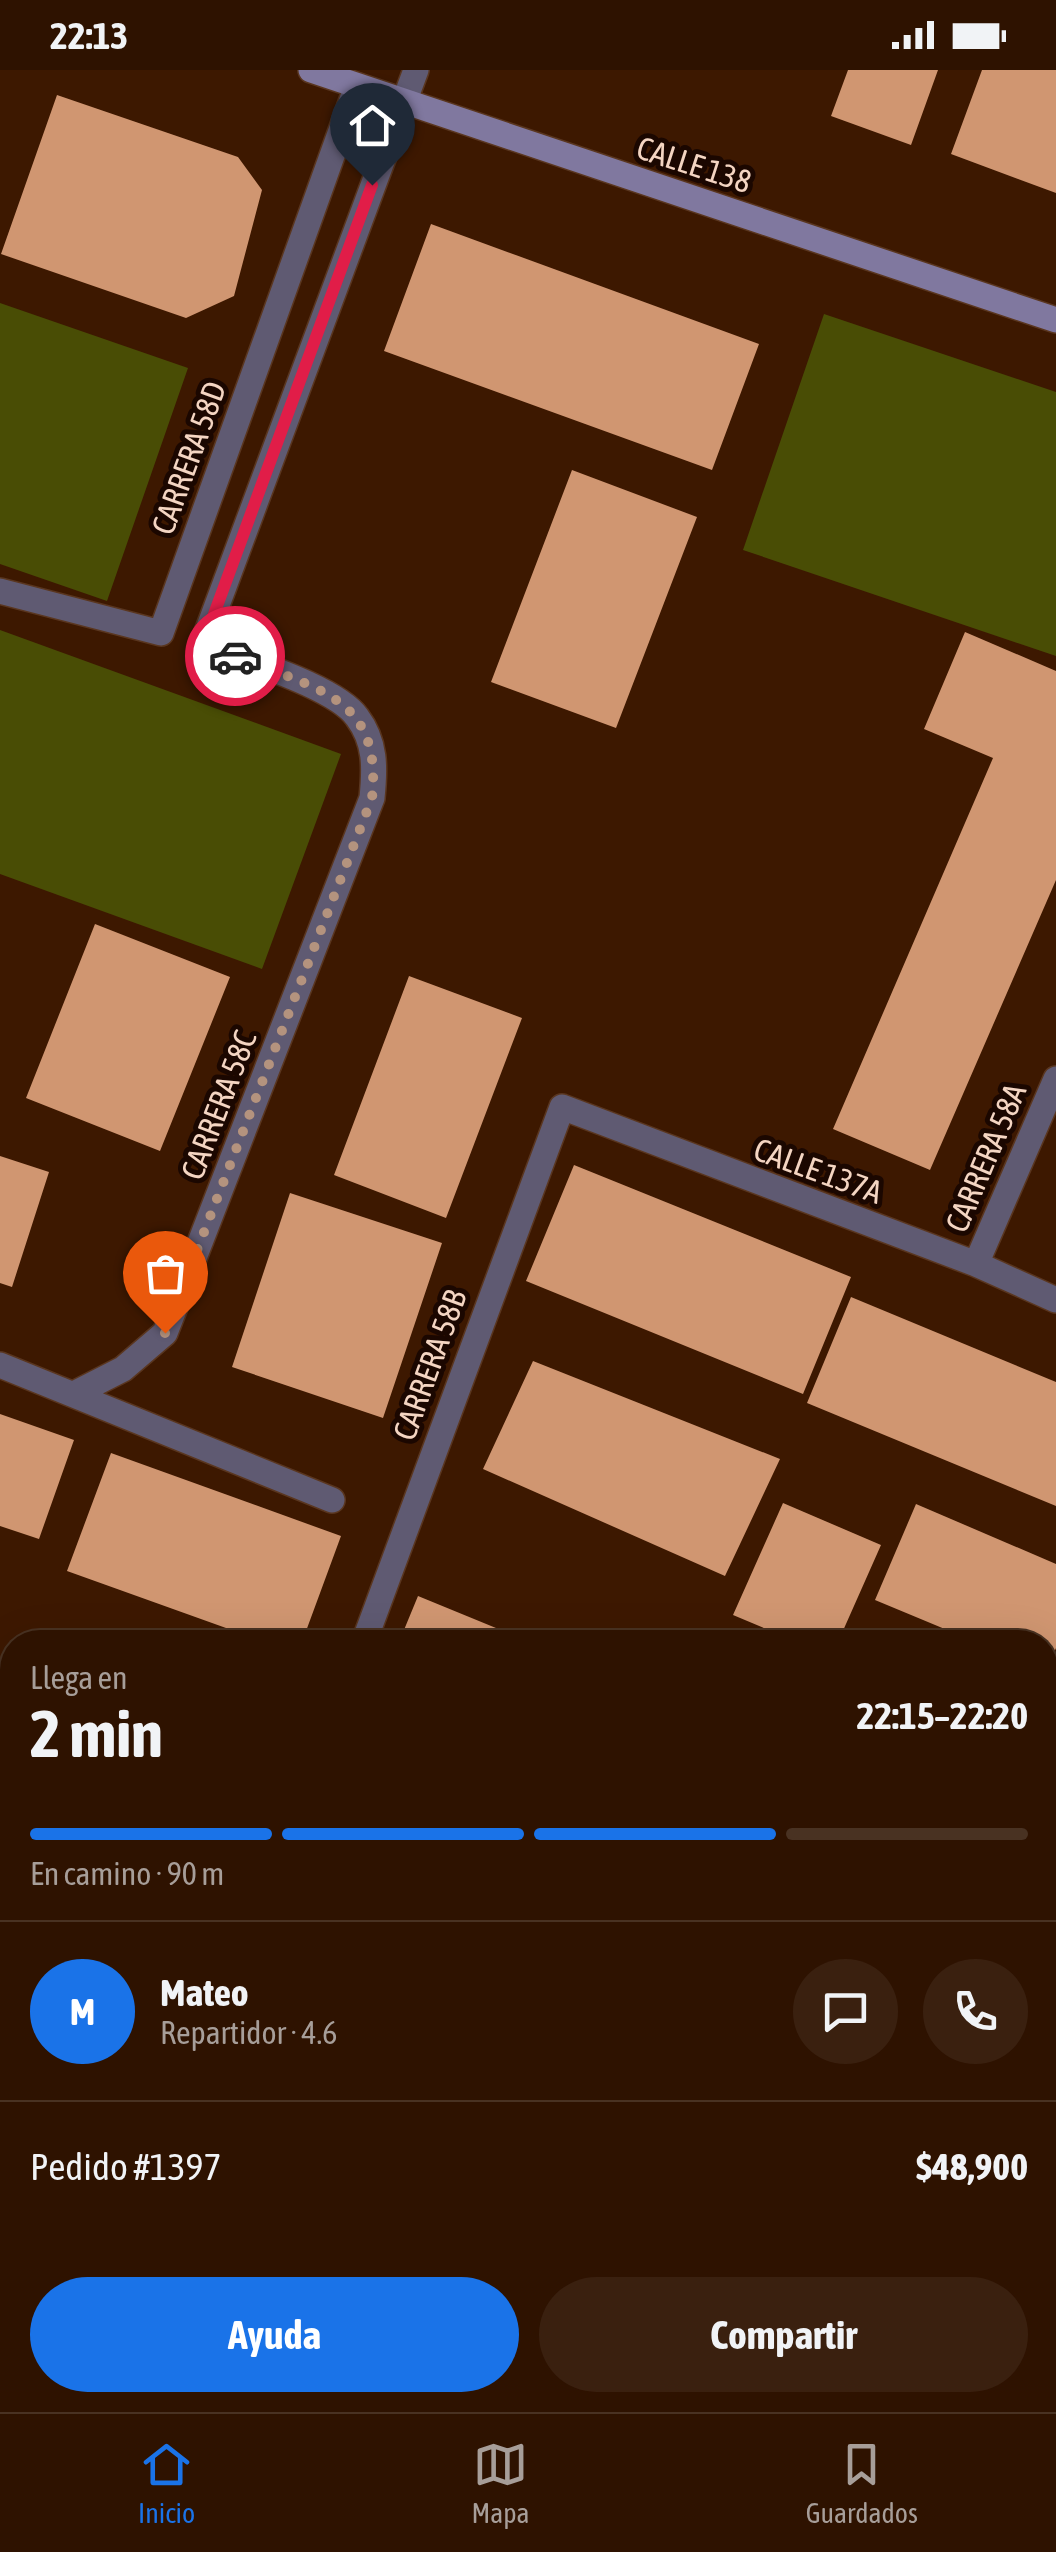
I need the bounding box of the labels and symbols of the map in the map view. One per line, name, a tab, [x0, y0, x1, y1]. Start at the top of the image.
pin	[330, 83, 415, 186]
street label: CALLE 138	[632, 129, 756, 200]
street label: CARRERA 58D	[144, 376, 233, 539]
courier	[185, 606, 285, 706]
street label: CARRERA 58C	[173, 1025, 264, 1184]
street label: CARRERA 58A	[938, 1078, 1033, 1238]
street label: CALLE 137A	[749, 1130, 888, 1211]
pin	[123, 1231, 208, 1334]
street label: CARRERA 58B	[385, 1285, 474, 1445]

